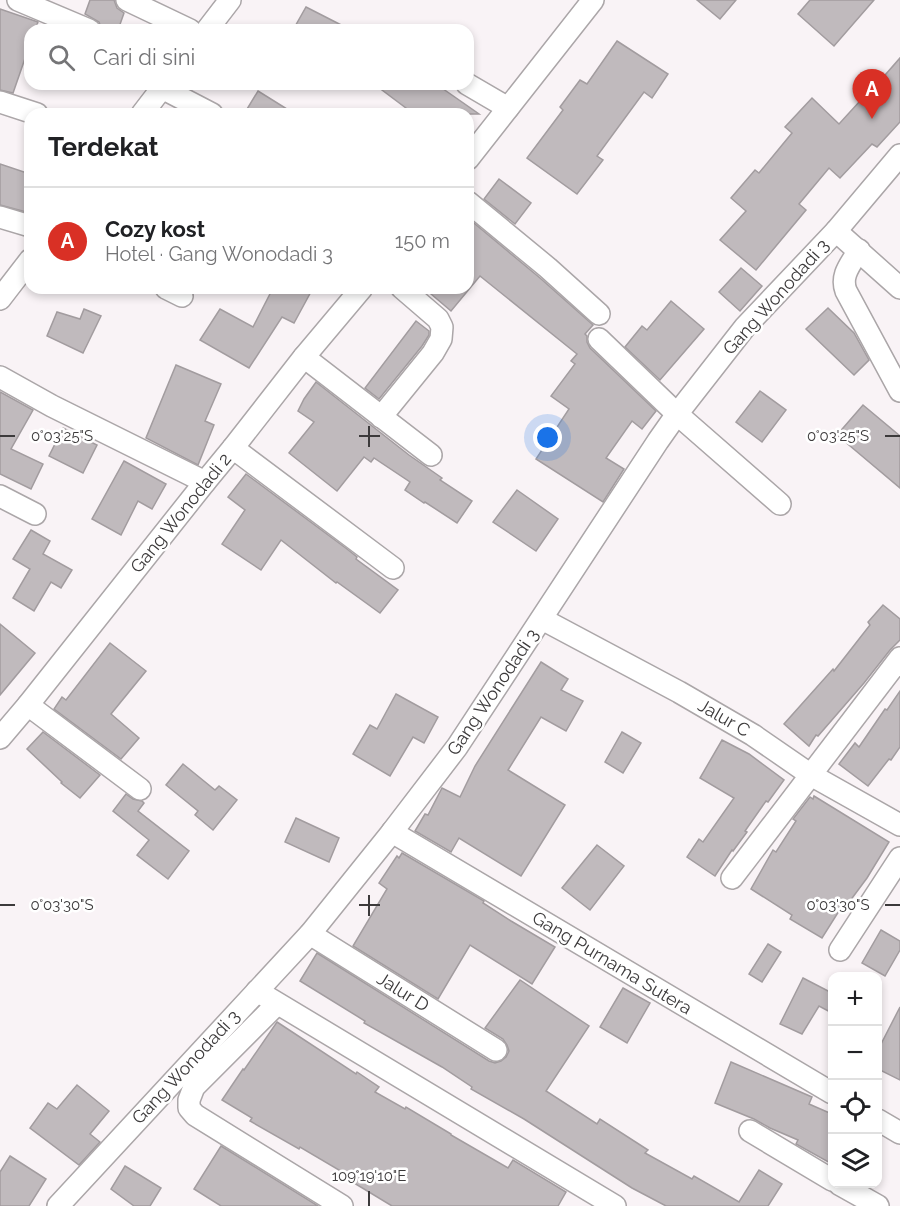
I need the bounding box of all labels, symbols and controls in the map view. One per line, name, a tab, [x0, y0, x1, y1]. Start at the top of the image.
search box	[24, 24, 474, 90]
icon: search	[45, 41, 78, 74]
text: Cari di sini	[93, 44, 195, 70]
pin: A	[852, 70, 892, 119]
text: Terdekat	[48, 132, 159, 162]
text: Cozy kost	[105, 216, 205, 242]
text: A	[61, 229, 74, 253]
text: 150 m	[395, 229, 450, 253]
street label: Gang Wonodadi 3	[718, 235, 833, 359]
text: Hotel · Gang Wonodadi 3	[105, 242, 333, 266]
your location	[533, 423, 562, 452]
text: 0°03'25"S	[31, 427, 93, 445]
text: 0°03'25"S	[807, 427, 869, 445]
street label: Gang Wonodadi 2	[126, 449, 235, 577]
street label: Gang Wonodadi 3	[442, 624, 543, 759]
street label: Jalur C	[694, 694, 754, 741]
text: 0°03'30"S	[30, 896, 94, 914]
text: 0°03'30"S	[806, 896, 870, 914]
street label: Gang Purnama Sutera	[529, 907, 696, 1019]
street label: Jalur D	[373, 967, 433, 1016]
map controls	[828, 972, 882, 1188]
button: +	[828, 972, 882, 1026]
street label: Gang Wonodadi 3	[127, 1005, 244, 1128]
button: −	[828, 1026, 882, 1080]
button: locate	[828, 1080, 882, 1134]
button: layers	[828, 1134, 882, 1188]
text: 109°19'10"E	[332, 1167, 406, 1185]

